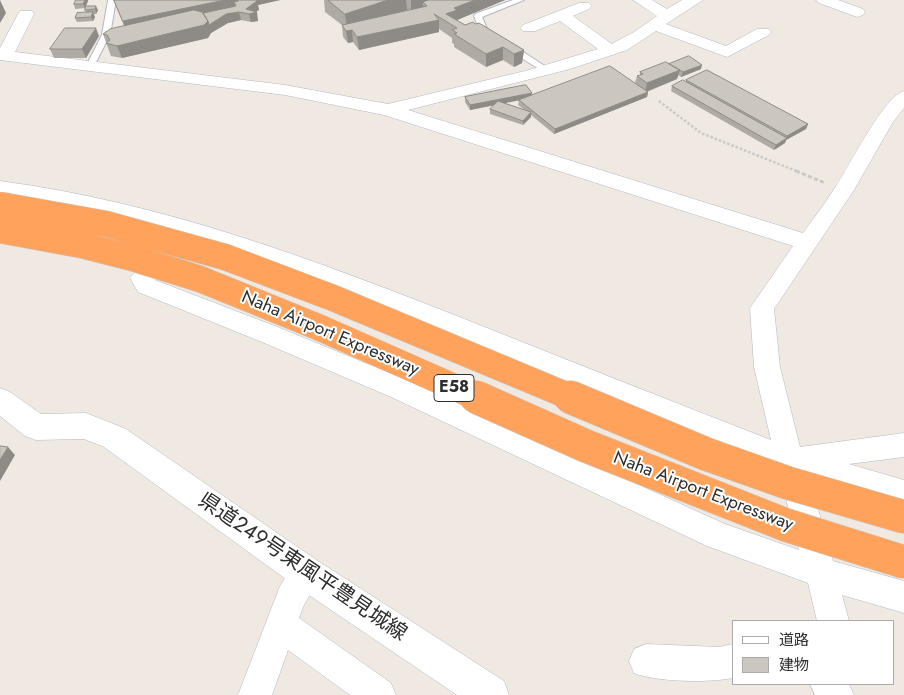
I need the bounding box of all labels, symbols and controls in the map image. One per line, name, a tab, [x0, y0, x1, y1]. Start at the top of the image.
street label: Naha Airport Expressway	[238, 287, 422, 381]
road number: E58	[434, 374, 474, 402]
street label: Naha Airport Expressway	[610, 448, 796, 536]
street label: 県道249号東風平豊見城線	[193, 489, 411, 647]
legend	[732, 620, 894, 685]
text: 道路	[779, 629, 809, 651]
text: 建物	[779, 654, 809, 676]

